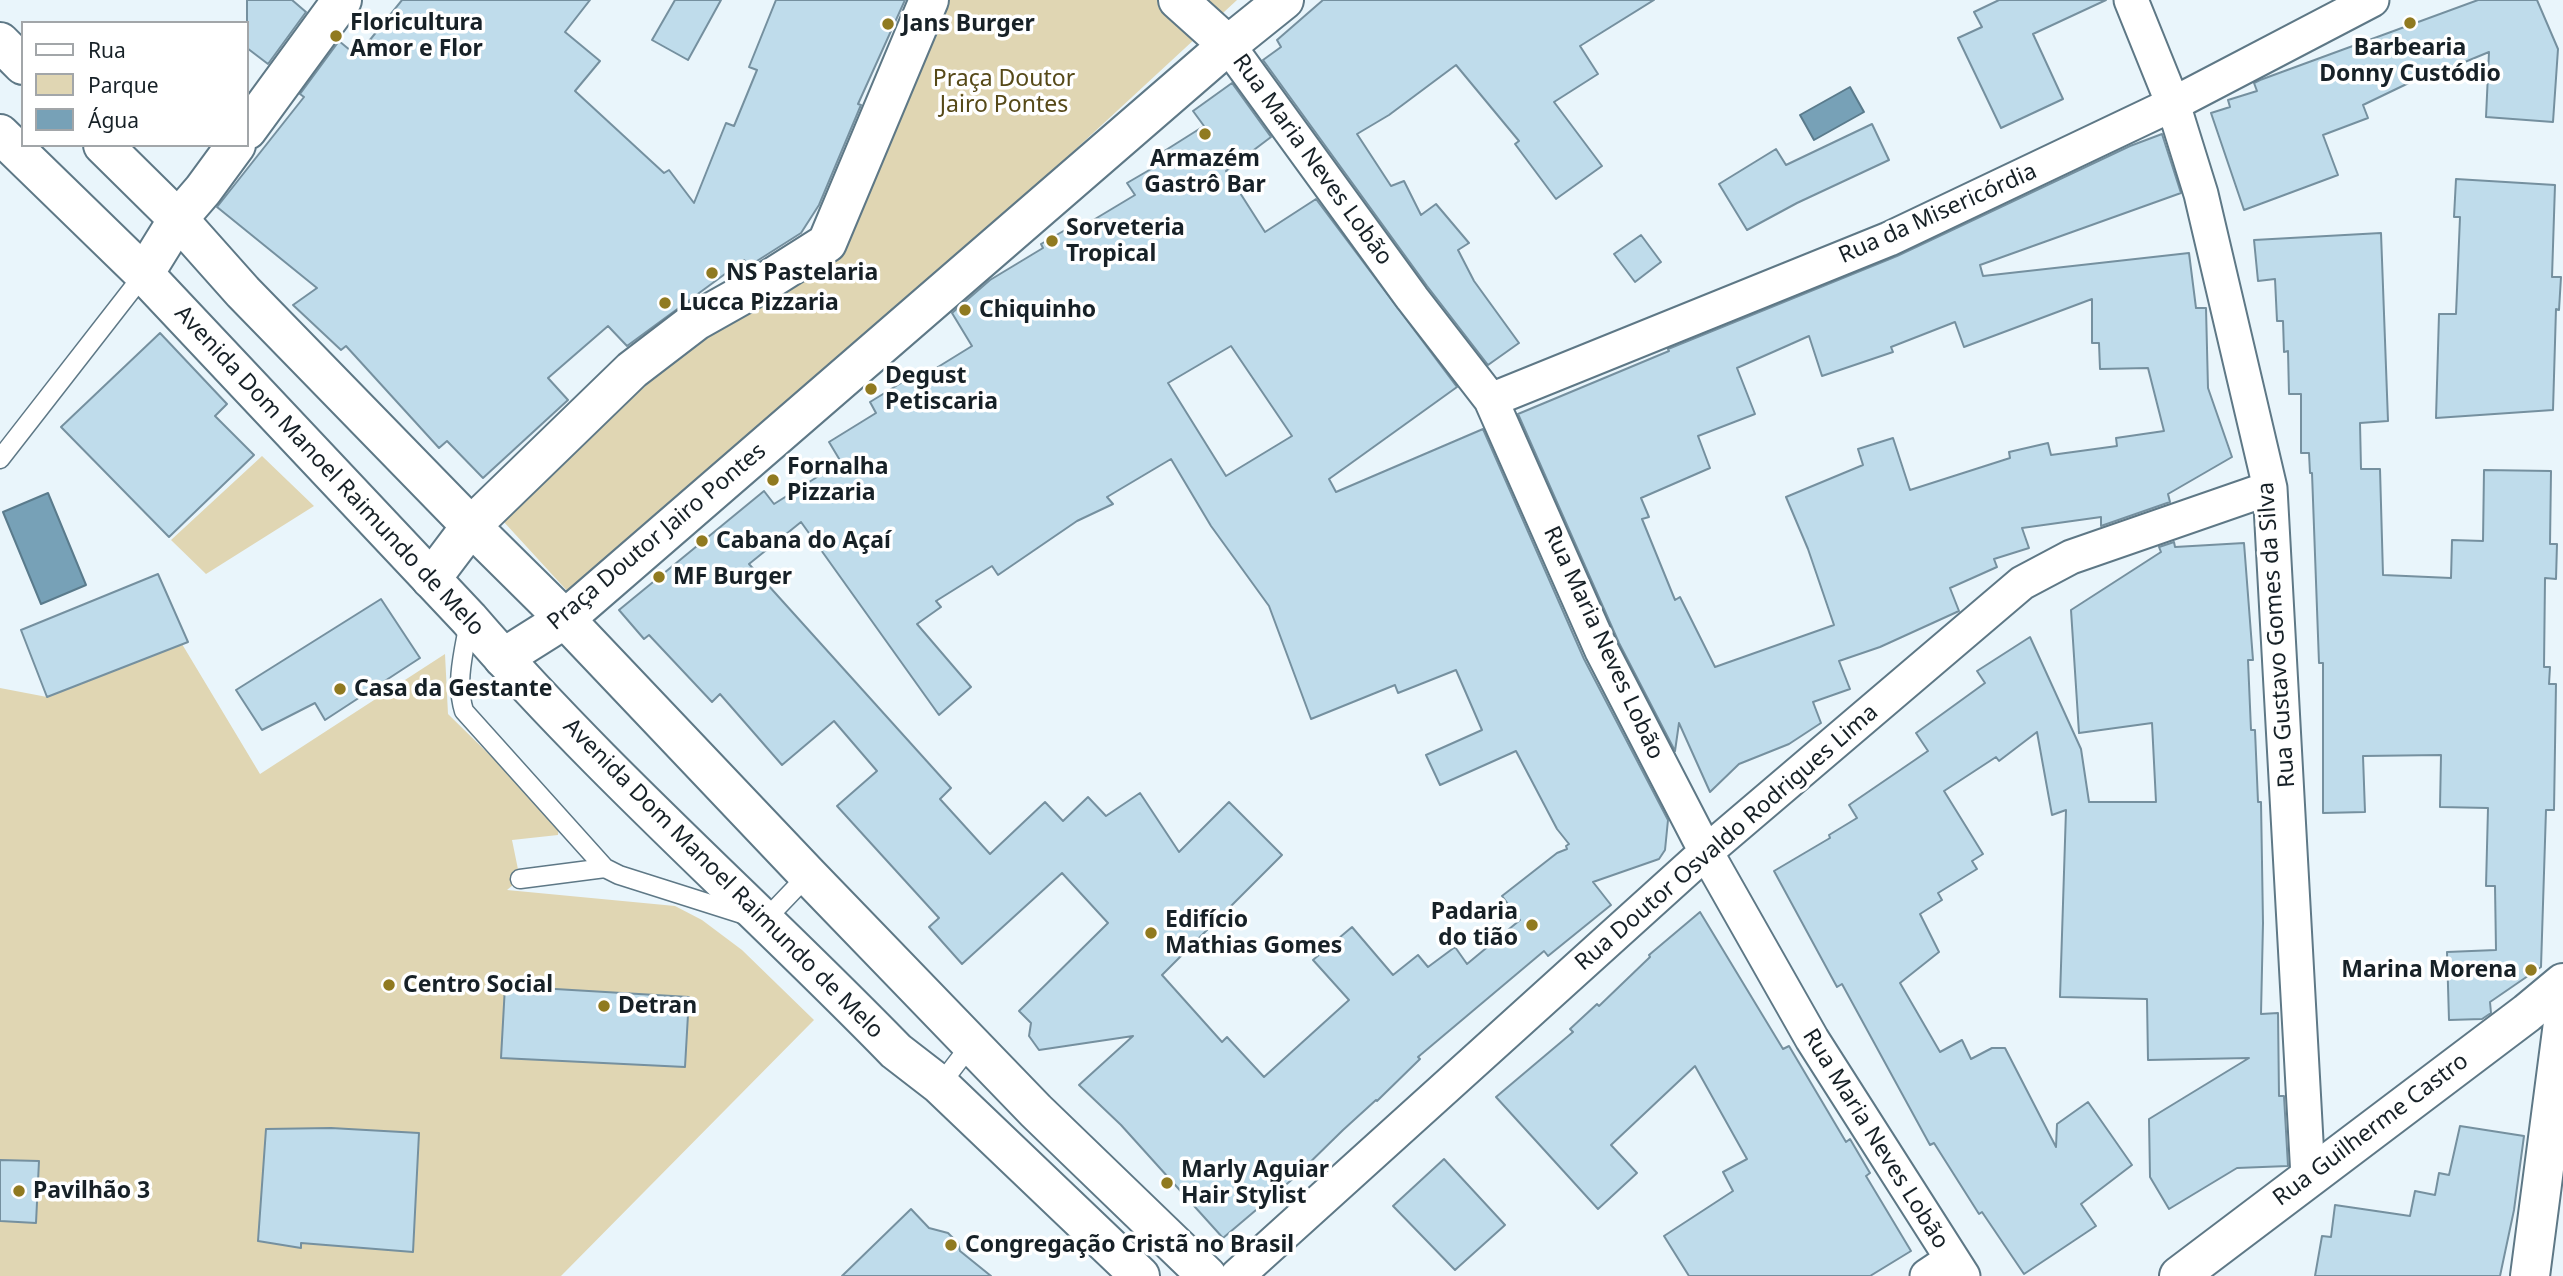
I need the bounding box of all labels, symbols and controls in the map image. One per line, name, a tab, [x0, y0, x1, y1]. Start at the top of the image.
place label: Floricultura Amor e Flor	[350, 9, 483, 63]
place label: Jans Burger	[902, 10, 1035, 38]
marker: Barbearia Donny Custódio	[2402, 15, 2418, 31]
marker: Jans Burger	[880, 16, 896, 32]
legend	[21, 21, 248, 147]
marker: Floricultura Amor e Flor	[328, 28, 344, 44]
place label: Barbearia Donny Custódio	[2319, 34, 2501, 88]
text: Rua	[88, 36, 126, 64]
street label: Rua Maria Neves Lobão	[1226, 49, 1398, 271]
park label: Praça Doutor Jairo Pontes	[933, 65, 1075, 119]
text: Parque	[88, 71, 158, 99]
text: Água	[88, 106, 139, 134]
marker: Armazém Gastrô Bar	[1197, 126, 1213, 142]
place label: Armazém Gastrô Bar	[1144, 145, 1266, 199]
street label: Rua da Misericórdia	[1835, 158, 2041, 270]
place label: Sorveteria Tropical	[1066, 214, 1185, 268]
marker: Sorveteria Tropical	[1044, 233, 1060, 249]
place label: NS Pastelaria	[726, 259, 878, 287]
marker: NS Pastelaria	[704, 265, 720, 281]
place label: Lucca Pizzaria	[679, 289, 839, 317]
marker: Lucca Pizzaria	[657, 295, 673, 311]
place label: Chiquinho	[979, 296, 1096, 324]
street label: Avenida Dom Manoel Raimundo de Melo	[168, 300, 490, 642]
marker: Chiquinho	[957, 302, 973, 318]
place label: Degust Petiscaria	[885, 362, 998, 416]
marker: Degust Petiscaria	[863, 381, 879, 397]
street label: Praça Doutor Jairo Pontes	[542, 437, 772, 637]
place label: Fornalha Pizzaria	[787, 453, 889, 507]
marker: Fornalha Pizzaria	[765, 472, 781, 488]
street label: Rua Gustavo Gomes da Silva	[2253, 481, 2301, 789]
street label: Rua Maria Neves Lobão	[1537, 522, 1669, 764]
place label: Cabana do Açaí	[716, 527, 891, 555]
marker: Cabana do Açaí	[694, 533, 710, 549]
place label: MF Burger	[673, 563, 792, 591]
marker: MF Burger	[651, 569, 667, 585]
place label: Casa da Gestante	[354, 675, 552, 703]
marker: Casa da Gestante	[332, 681, 348, 697]
street label: Rua Doutor Osvaldo Rodrigues Lima	[1570, 699, 1884, 977]
street label: Avenida Dom Manoel Raimundo de Melo	[557, 713, 889, 1045]
place label: Padaria do tião	[1431, 898, 1518, 952]
place label: Edifício Mathias Gomes	[1165, 906, 1342, 960]
marker: Padaria do tião	[1524, 917, 1540, 933]
marker: Edifício Mathias Gomes	[1143, 925, 1159, 941]
place label: Marina Morena	[2341, 956, 2517, 984]
marker: Marina Morena	[2523, 962, 2539, 978]
place label: Centro Social	[403, 971, 553, 999]
marker: Centro Social	[381, 977, 397, 993]
place label: Detran	[618, 992, 697, 1020]
marker: Detran	[596, 998, 612, 1014]
street label: Rua Maria Neves Lobão	[1796, 1024, 1954, 1254]
street label: Rua Guilherme Castro	[2268, 1048, 2474, 1212]
place label: Marly Aguiar Hair Stylist	[1181, 1156, 1329, 1210]
marker: Marly Aguiar Hair Stylist	[1159, 1175, 1175, 1191]
place label: Pavilhão 3	[33, 1177, 150, 1205]
marker: Pavilhão 3	[11, 1183, 27, 1199]
place label: Congregação Cristã no Brasil	[965, 1231, 1294, 1259]
marker: Congregação Cristã no Brasil	[943, 1237, 959, 1253]

